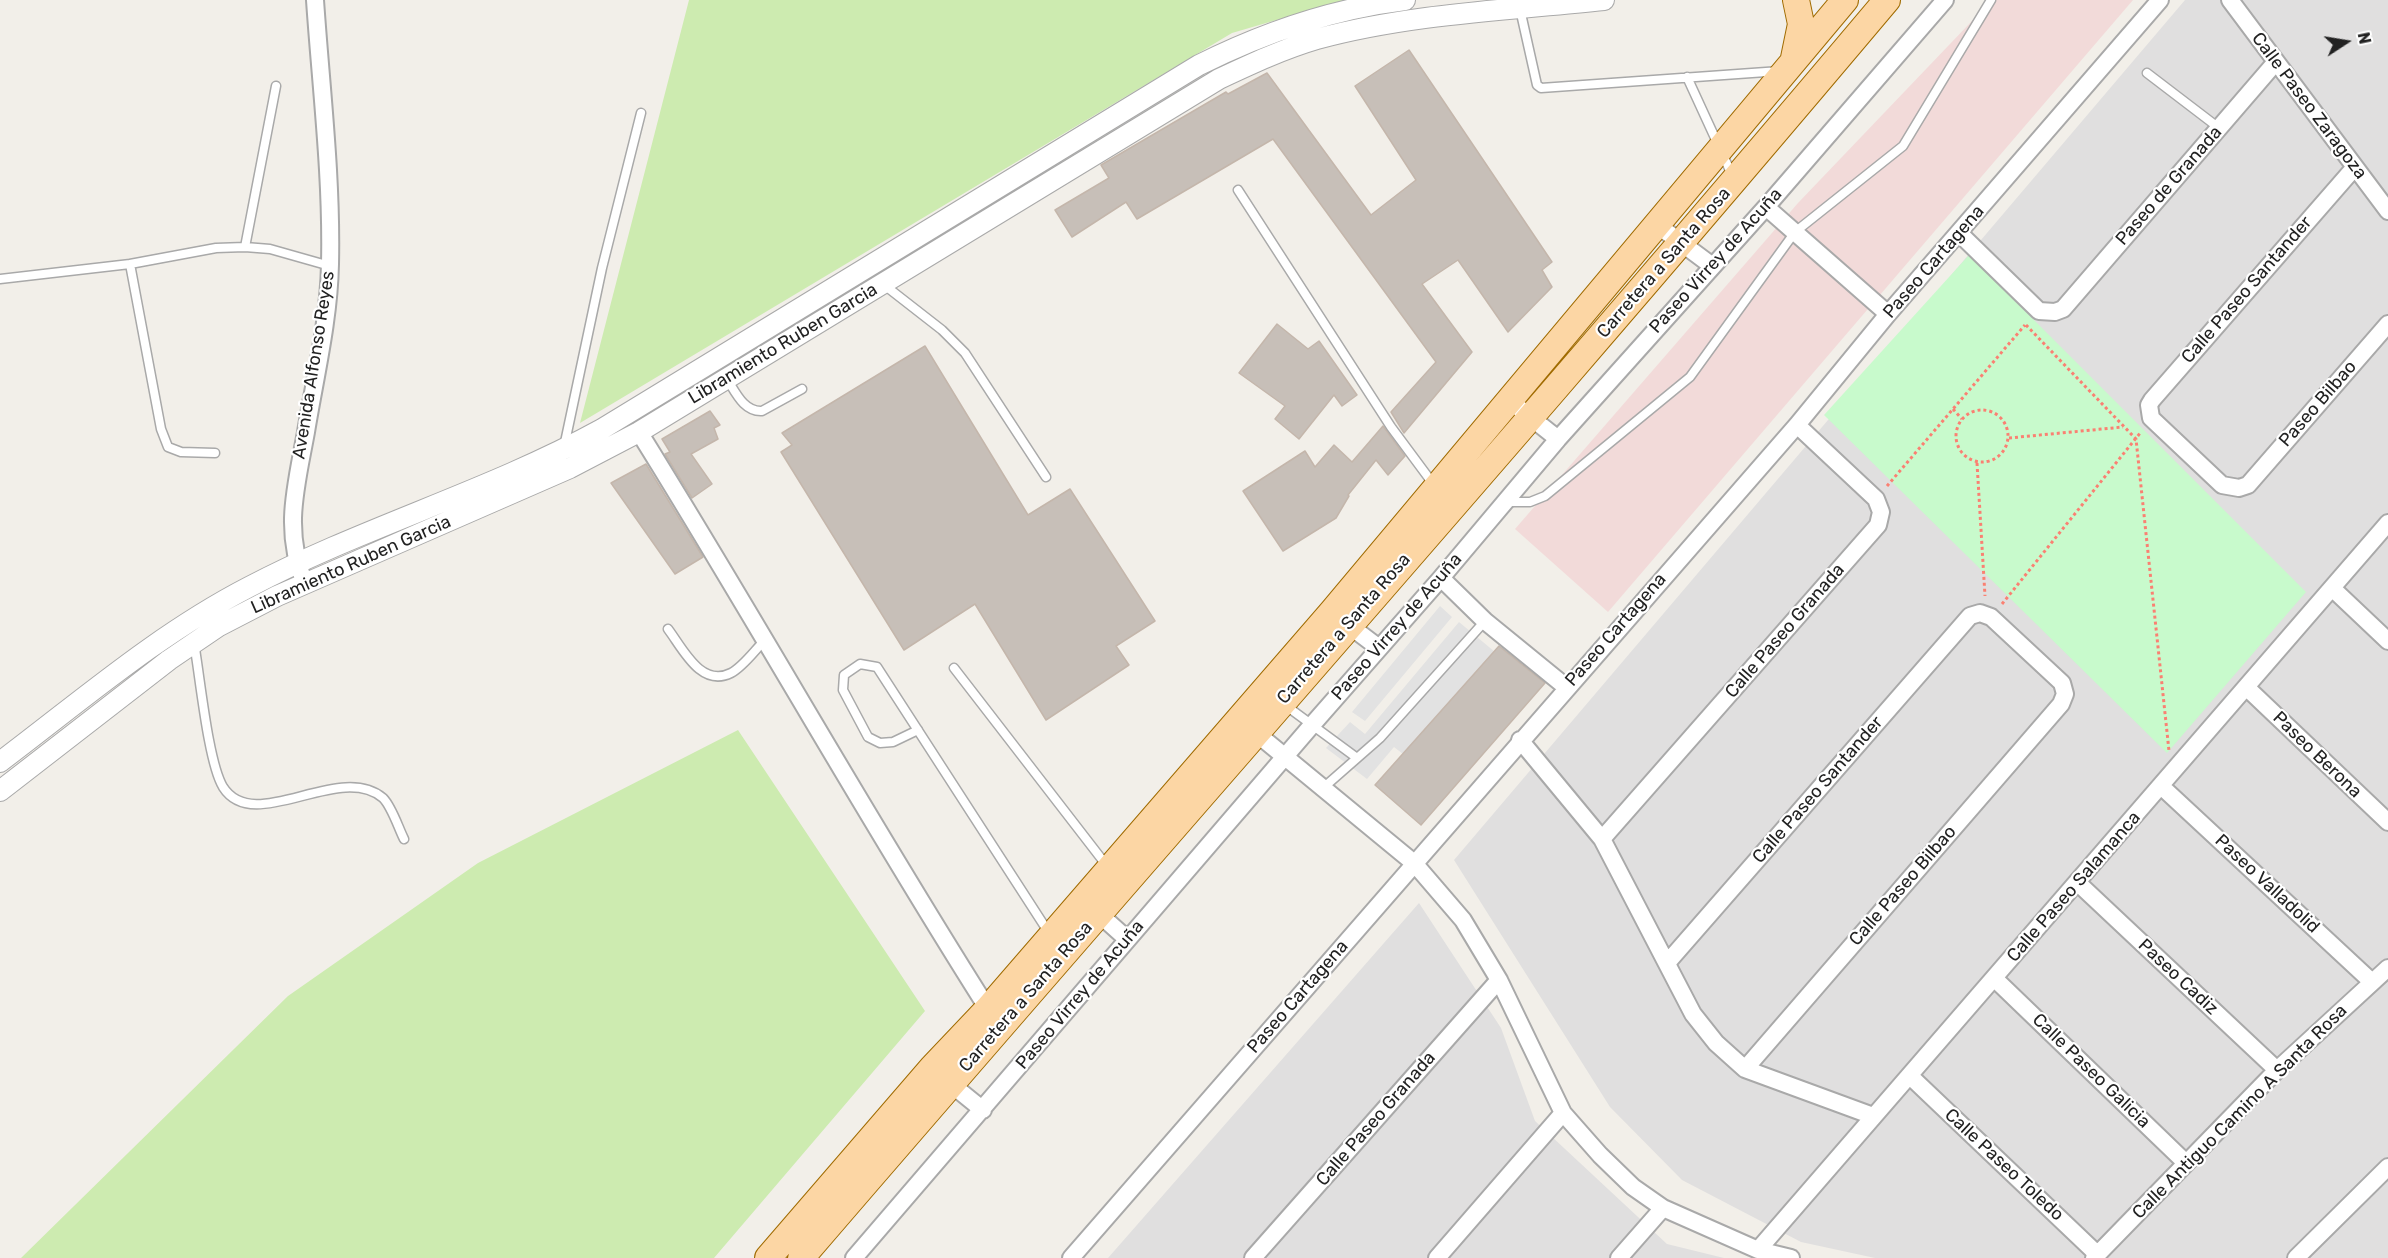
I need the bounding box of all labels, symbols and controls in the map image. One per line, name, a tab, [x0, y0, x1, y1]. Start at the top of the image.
north arrow	[2316, 12, 2376, 72]
street label: Calle Paseo Zaragoza	[2247, 28, 2371, 184]
text: N	[2354, 31, 2375, 46]
street label: Paseo de Granada	[2111, 122, 2227, 250]
street label: Carretera a Santa Rosa	[1593, 183, 1735, 343]
street label: Paseo Virrey de Acuña	[1645, 184, 1787, 338]
street label: Paseo Cartagena	[1879, 201, 1989, 323]
street label: Calle Paseo Santander	[2177, 212, 2317, 368]
street label: Avenida Alfonso Reyes	[288, 269, 340, 461]
street label: Libramiento Ruben Garcia	[685, 279, 881, 409]
street label: Paseo Bilbao	[2275, 357, 2361, 451]
street label: Libramiento Ruben Garcia	[248, 511, 454, 619]
street label: Carretera a Santa Rosa	[1273, 549, 1415, 709]
street label: Paseo Virrey de Acuña	[1327, 549, 1467, 705]
street label: Calle Paseo Granada	[1721, 559, 1849, 703]
street label: Paseo Cartagena	[1561, 569, 1671, 691]
street label: Paseo Berona	[2268, 707, 2366, 803]
street label: Calle Paseo Santander	[1748, 712, 1888, 868]
street label: Calle Paseo Salamanca	[2003, 807, 2145, 967]
street label: Calle Paseo Bilbao	[1845, 821, 1961, 951]
street label: Paseo Valladolid	[2210, 830, 2324, 938]
street label: Paseo Virrey de Acuña	[1011, 916, 1149, 1074]
street label: Carretera a Santa Rosa	[955, 917, 1097, 1077]
street label: Paseo Cadiz	[2134, 935, 2222, 1019]
street label: Paseo Cartagena	[1243, 936, 1353, 1058]
street label: Calle Antiguo Camino A Santa Rosa	[2128, 1000, 2352, 1224]
street label: Calle Paseo Galicia	[2028, 1009, 2154, 1133]
street label: Calle Paseo Granada	[1312, 1047, 1440, 1191]
street label: Calle Paseo Toledo	[1940, 1104, 2068, 1226]

